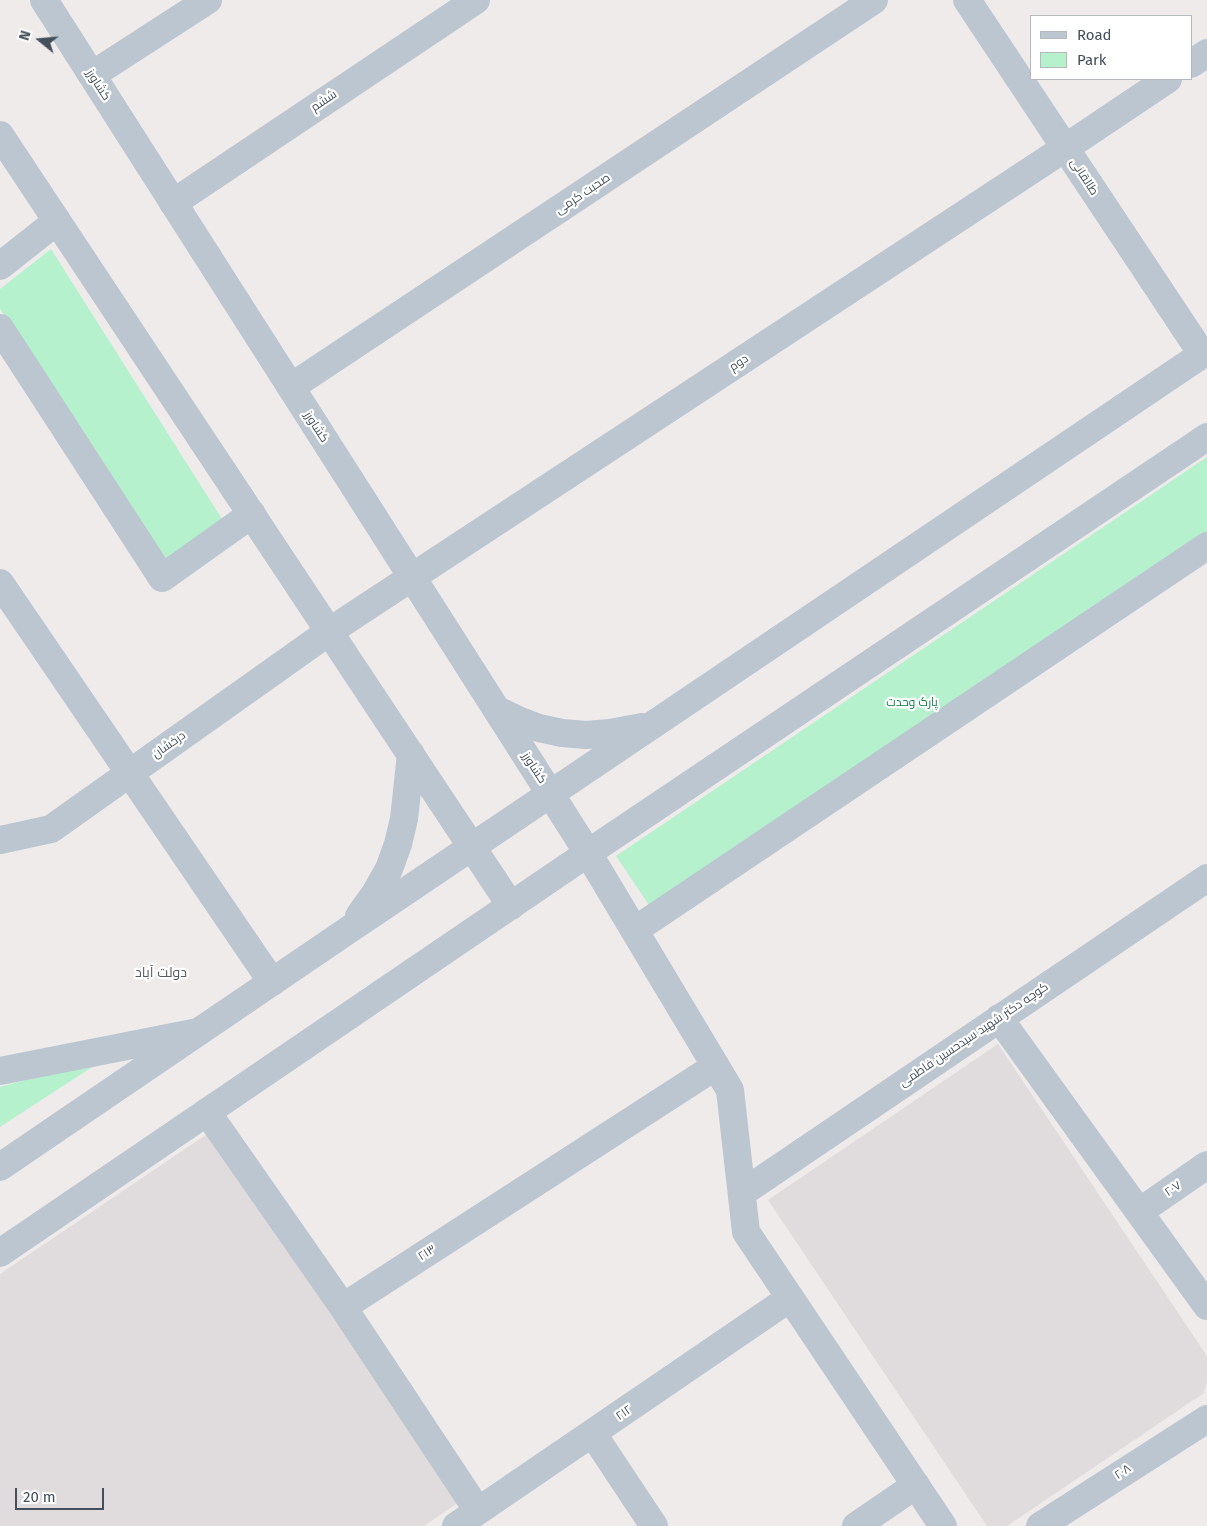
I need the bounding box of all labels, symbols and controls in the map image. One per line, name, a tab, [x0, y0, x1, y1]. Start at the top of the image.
north arrow	[15, 15, 65, 65]
legend	[1030, 15, 1192, 80]
text: Road	[1077, 26, 1112, 44]
text: N	[16, 29, 35, 42]
text: Park	[1077, 51, 1107, 69]
street label: کشاورز	[83, 67, 113, 103]
street label: ششم	[308, 87, 340, 115]
street label: طالقانی	[1067, 156, 1101, 198]
street label: صحبت کرمی	[553, 170, 613, 218]
street label: دوم	[727, 352, 751, 374]
street label: کشاورز	[301, 409, 331, 445]
park label: پارک وحدت	[886, 696, 938, 710]
street label: درخشان	[150, 728, 188, 762]
street label: کشاورز	[519, 750, 549, 786]
district label: دولت آباد	[135, 965, 187, 981]
street label: کوچه دکتر شهید سیدحسین فاطمی	[897, 980, 1051, 1090]
street label: ۲۰۷	[1162, 1178, 1184, 1200]
street label: ۲۱۳	[415, 1242, 439, 1264]
street label: ۲۱۲	[613, 1402, 635, 1424]
street label: ۲۰۸	[1112, 1461, 1134, 1483]
scale bar	[18, 1478, 106, 1510]
text: 20 m	[23, 1488, 56, 1506]

